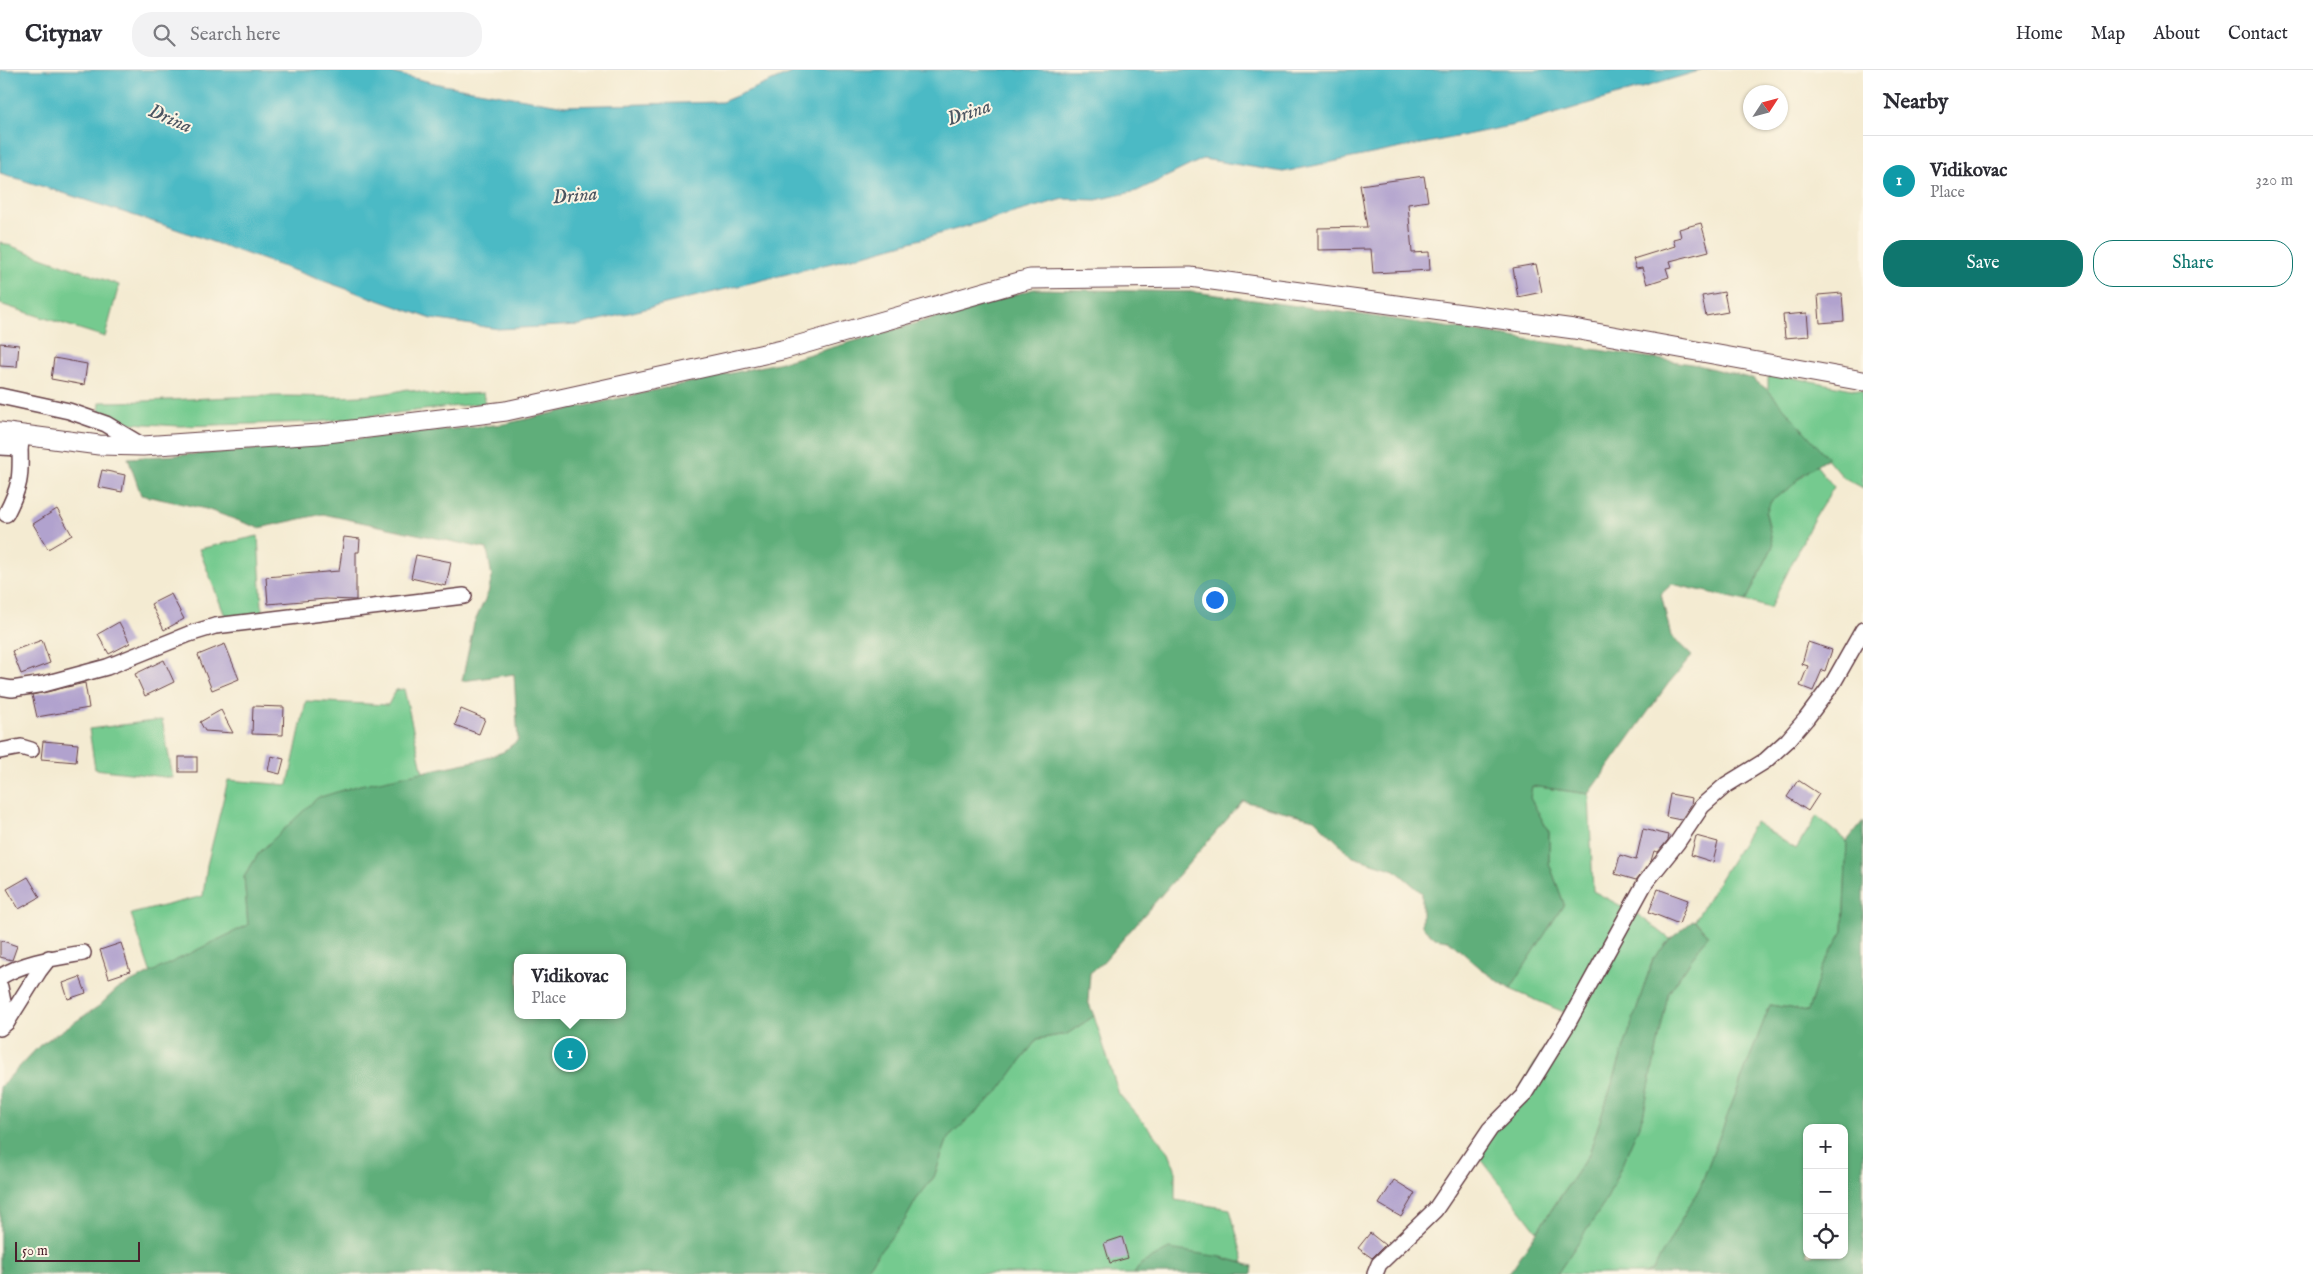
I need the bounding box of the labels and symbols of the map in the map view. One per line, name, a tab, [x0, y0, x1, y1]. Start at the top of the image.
north arrow	[1743, 85, 1788, 130]
water label: Drina	[944, 94, 994, 132]
water label: Drina	[144, 99, 196, 139]
water label: Drina	[552, 182, 599, 210]
your location	[1202, 587, 1228, 613]
pin: 1	[554, 1035, 586, 1073]
scale bar	[15, 1239, 140, 1262]

